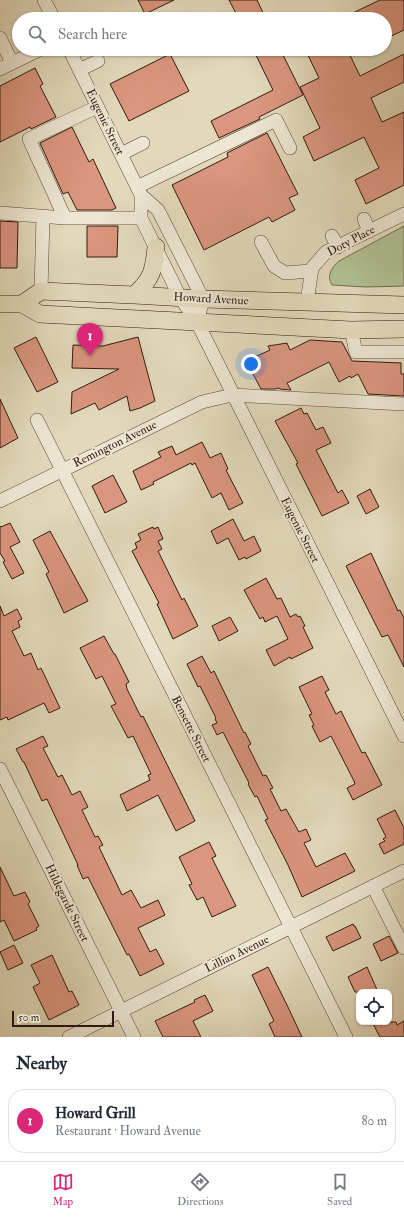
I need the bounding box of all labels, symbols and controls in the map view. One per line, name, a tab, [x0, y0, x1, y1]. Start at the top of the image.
search box	[12, 12, 392, 56]
icon: search	[26, 23, 48, 45]
text: Search here	[58, 25, 127, 44]
street label: Eugenie Street	[83, 87, 127, 158]
street label: Doty Place	[324, 222, 378, 260]
street label: Howard Avenue	[173, 290, 249, 308]
pin: 1	[77, 323, 103, 356]
your location	[241, 354, 261, 374]
street label: Remington Avenue	[71, 417, 159, 471]
street label: Eugenie Street	[277, 495, 323, 565]
street label: Bensette Street	[168, 693, 214, 765]
street label: Hildegarde Street	[42, 862, 92, 944]
street label: Lillian Avenue	[202, 932, 272, 976]
map controls	[356, 989, 392, 1025]
button: locate	[356, 989, 392, 1025]
scale bar	[12, 1009, 114, 1028]
text: 50 m	[18, 1011, 39, 1024]
text: Nearby	[16, 1053, 67, 1074]
text: Howard Grill	[55, 1104, 136, 1123]
text: 1	[28, 1113, 32, 1129]
text: 80 m	[361, 1113, 387, 1129]
text: Restaurant · Howard Avenue	[55, 1123, 201, 1139]
tab: Map	[52, 1171, 74, 1208]
tab: Directions	[177, 1171, 224, 1208]
tab: Saved	[327, 1171, 352, 1208]

